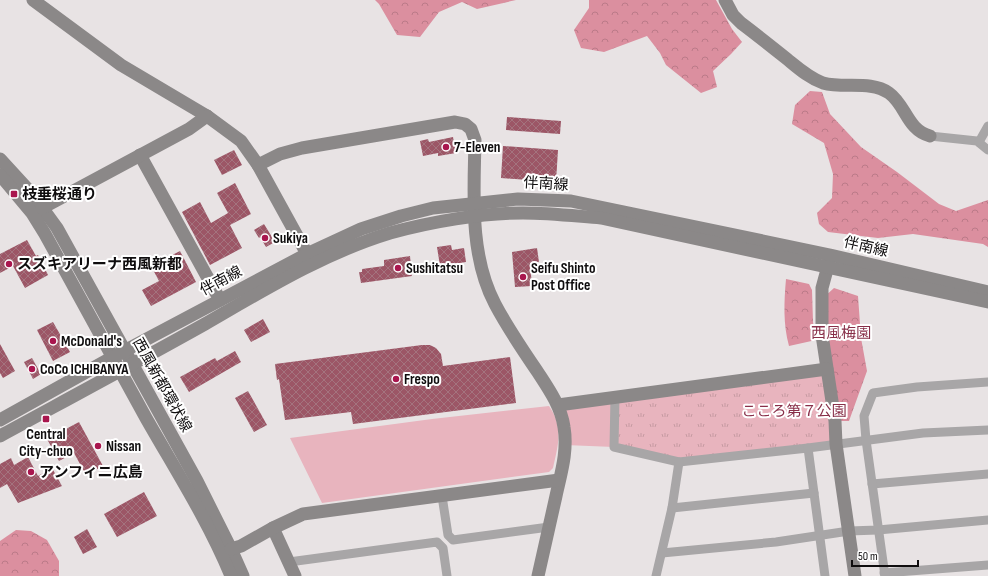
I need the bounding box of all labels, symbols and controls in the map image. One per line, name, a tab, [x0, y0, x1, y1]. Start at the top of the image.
place label: 7-Eleven	[454, 138, 501, 157]
marker: 7-Eleven	[441, 142, 451, 152]
street label: 伴南線	[523, 173, 569, 195]
place label: 枝垂桜通り	[22, 185, 97, 204]
marker: 枝垂桜通り	[9, 189, 19, 199]
place label: Sukiya	[273, 229, 308, 248]
marker: Sukiya	[260, 233, 270, 243]
street label: 伴南線	[842, 233, 890, 261]
place label: スズキアリーナ西風新都	[17, 255, 182, 274]
marker: スズキアリーナ西風新都	[4, 259, 14, 269]
place label: Sushitatsu	[406, 259, 463, 278]
place label: Seifu Shinto Post Office	[531, 259, 595, 295]
street label: 伴南線	[197, 262, 245, 300]
marker: Sushitatsu	[393, 263, 403, 273]
marker: Seifu Shinto Post Office	[518, 272, 528, 282]
park label: 西風梅園	[811, 324, 871, 343]
place label: McDonald's	[61, 332, 122, 351]
street label: 西風新都環状線	[128, 334, 196, 436]
marker: McDonald's	[48, 336, 58, 346]
place label: CoCo ICHIBANYA	[40, 360, 129, 379]
marker: CoCo ICHIBANYA	[27, 364, 37, 374]
place label: Frespo	[404, 370, 440, 389]
marker: Frespo	[391, 374, 401, 384]
park label: こころ第７公園	[741, 402, 847, 421]
marker: Central City-chuo	[41, 414, 51, 424]
place label: Central City-chuo	[19, 425, 73, 461]
place label: Nissan	[106, 437, 141, 456]
marker: Nissan	[93, 441, 103, 451]
place label: アンフィニ広島	[39, 463, 143, 482]
marker: アンフィニ広島	[26, 467, 36, 477]
scale bar	[852, 542, 918, 568]
text: 50 m	[858, 549, 878, 564]

